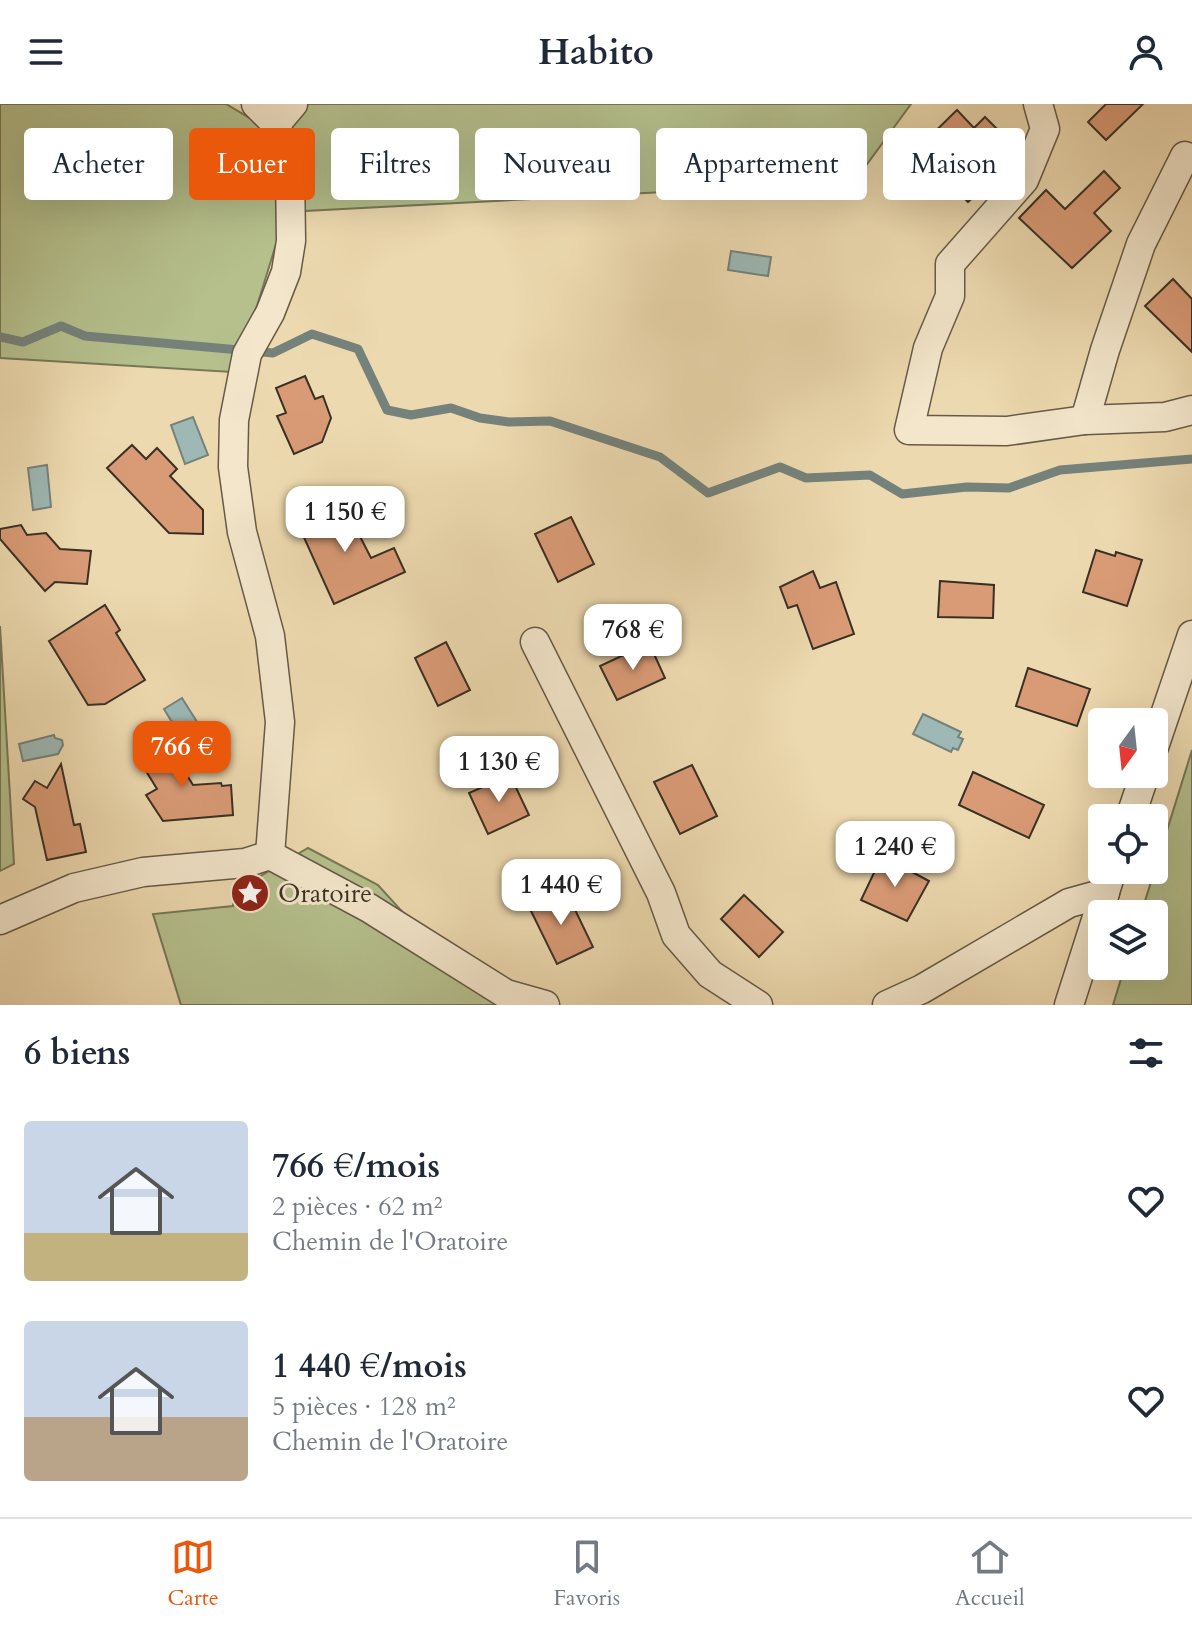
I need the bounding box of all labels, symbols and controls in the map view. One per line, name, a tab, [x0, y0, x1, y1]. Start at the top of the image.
text: Habito	[538, 28, 654, 77]
icon: menu	[24, 30, 68, 74]
icon: person	[1124, 30, 1168, 74]
chip: Acheter	[24, 128, 173, 200]
chip: Louer	[189, 128, 315, 200]
chip: Filtres	[331, 128, 459, 200]
chip: Nouveau	[475, 128, 640, 200]
chip: Appartement	[656, 128, 867, 200]
chip: Maison	[883, 128, 1025, 200]
pin: 1 150 €	[271, 486, 419, 554]
text: 1 150 €	[304, 494, 386, 529]
pin: 768 €	[577, 604, 689, 672]
text: 768 €	[602, 612, 664, 647]
north arrow	[1088, 708, 1168, 788]
map controls	[1088, 708, 1168, 980]
pin: 766 €	[126, 721, 238, 789]
text: 766 €	[151, 729, 213, 764]
pin: 1 130 €	[425, 736, 573, 804]
text: 1 130 €	[458, 744, 540, 779]
button: locate	[1088, 804, 1168, 884]
pin: 1 240 €	[821, 821, 969, 889]
text: 1 240 €	[854, 829, 936, 864]
pin: 1 440 €	[487, 859, 635, 927]
text: 1 440 €	[520, 867, 602, 902]
place icon: Oratoire	[229, 872, 271, 914]
place label: Oratoire	[278, 876, 372, 911]
button: layers	[1088, 900, 1168, 980]
text: 6 biens	[24, 1030, 130, 1076]
icon: filters	[1124, 1031, 1168, 1075]
text: 766 €/mois	[272, 1143, 440, 1189]
icon: home	[88, 1153, 184, 1249]
icon: heart	[1124, 1179, 1168, 1223]
text: 2 pièces · 62 m²	[272, 1189, 443, 1224]
text: Chemin de l'Oratoire	[272, 1224, 508, 1259]
text: 1 440 €/mois	[272, 1343, 467, 1389]
icon: home	[88, 1353, 184, 1449]
icon: heart	[1124, 1379, 1168, 1423]
text: 5 pièces · 128 m²	[272, 1389, 456, 1424]
text: Chemin de l'Oratoire	[272, 1424, 508, 1459]
tab: Carte	[167, 1535, 219, 1613]
tab: Favoris	[554, 1535, 620, 1613]
tab: Accueil	[955, 1535, 1025, 1613]

